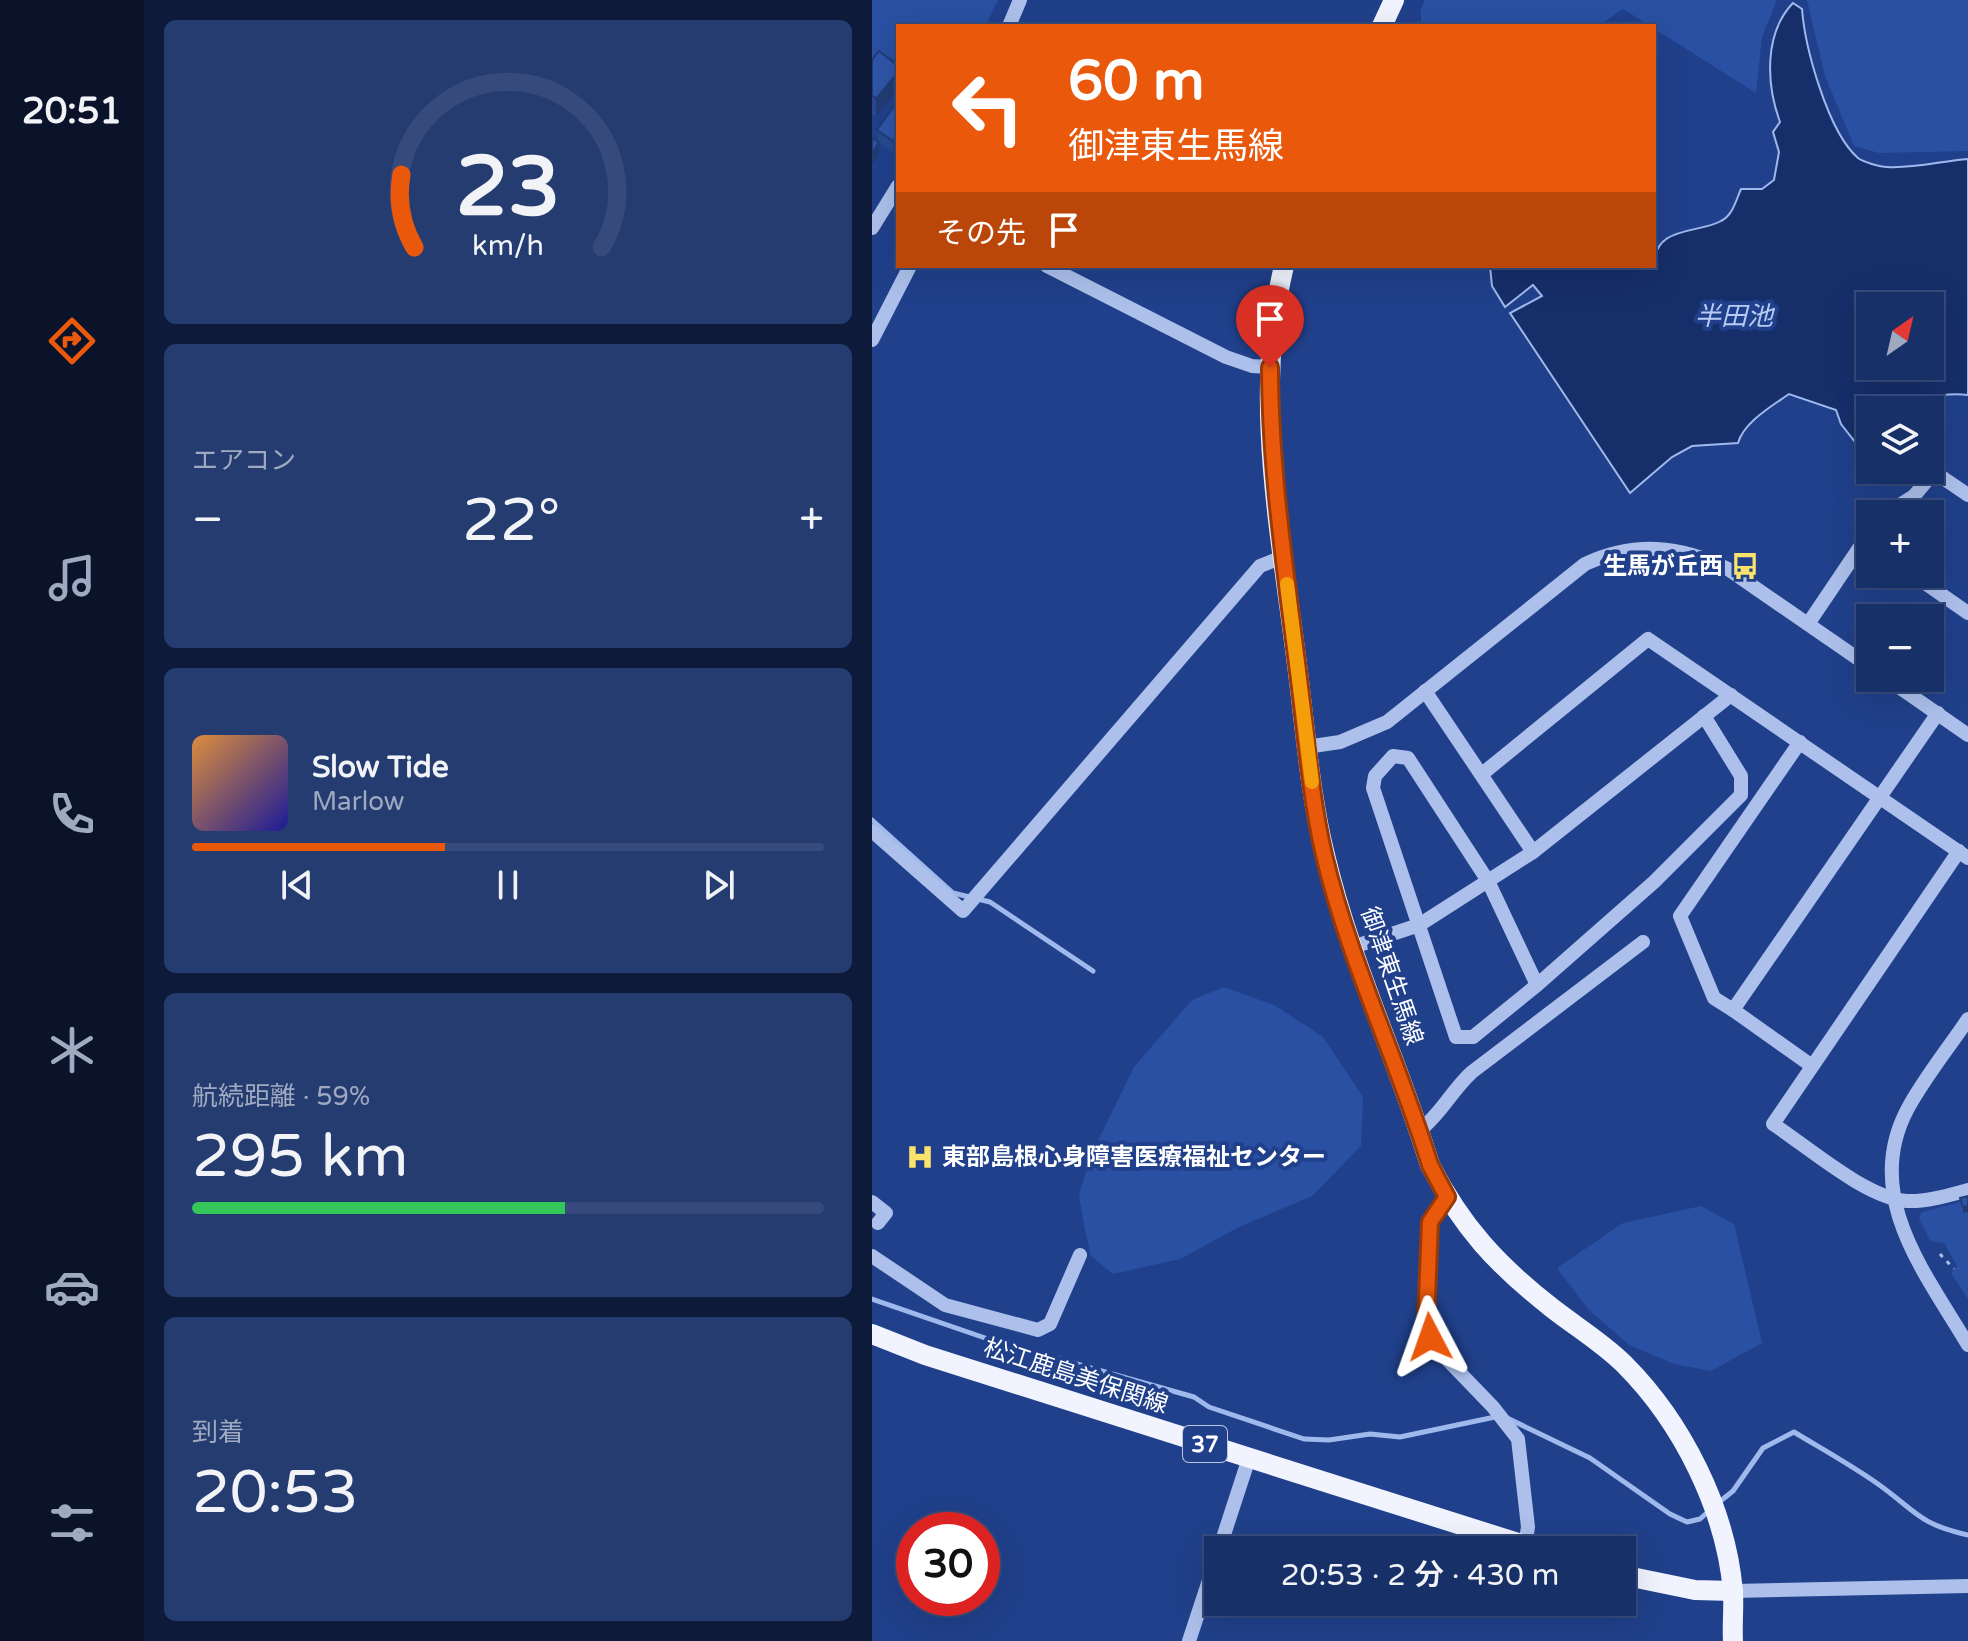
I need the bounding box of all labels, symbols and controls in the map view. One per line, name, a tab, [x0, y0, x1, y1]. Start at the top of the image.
text: 60 m	[1068, 48, 1204, 115]
icon: left	[936, 56, 1040, 160]
text: 20:51	[22, 90, 122, 133]
text: 御津東生馬線	[1068, 125, 1284, 168]
text: 23	[456, 138, 560, 238]
icon: arrive	[1042, 208, 1086, 252]
text: その先	[936, 215, 1026, 252]
text: km/h	[472, 229, 544, 263]
pin	[1236, 285, 1304, 367]
north arrow	[1856, 292, 1944, 380]
map controls	[1856, 292, 1944, 692]
icon: arrive	[1248, 297, 1292, 341]
water label: 半田池	[1695, 301, 1776, 332]
icon: directions	[44, 313, 100, 369]
button: layers	[1856, 396, 1944, 484]
text: エアコン	[192, 445, 296, 476]
text: 22°	[462, 485, 560, 557]
text: −	[192, 494, 223, 547]
text: +	[799, 494, 824, 547]
button: +	[1856, 500, 1944, 588]
icon: music	[44, 550, 100, 606]
bus stop icon: 生馬が丘西	[1730, 551, 1760, 581]
place label: 生馬が丘西	[1603, 552, 1723, 581]
button: −	[1856, 604, 1944, 692]
text: Slow Tide	[312, 749, 449, 786]
icon: phone	[44, 786, 100, 842]
text: Marlow	[312, 786, 404, 817]
icon: previous	[275, 863, 319, 907]
icon: pause	[486, 863, 530, 907]
icon: next	[697, 863, 741, 907]
street label: 御津東生馬線	[1354, 903, 1429, 1049]
icon: climate	[44, 1022, 100, 1078]
text: 航続距離 · 59%	[192, 1081, 370, 1112]
text: 295 km	[192, 1121, 408, 1193]
hospital icon: 東部島根心身障害医療福祉センター	[905, 1142, 935, 1172]
place label: 東部島根心身障害医療福祉センター	[942, 1143, 1326, 1172]
icon: car	[44, 1259, 100, 1315]
position arrow	[1388, 1295, 1472, 1379]
street label: 松江鹿島美保関線	[980, 1333, 1172, 1420]
text: 到着	[192, 1417, 244, 1448]
road number: 37	[1183, 1426, 1227, 1462]
text: 20:53	[192, 1457, 358, 1529]
icon: filters	[44, 1495, 100, 1551]
speed limit sign: 30	[896, 1512, 1000, 1616]
text: 20:53 · 2 分 · 430 m	[1281, 1557, 1559, 1594]

